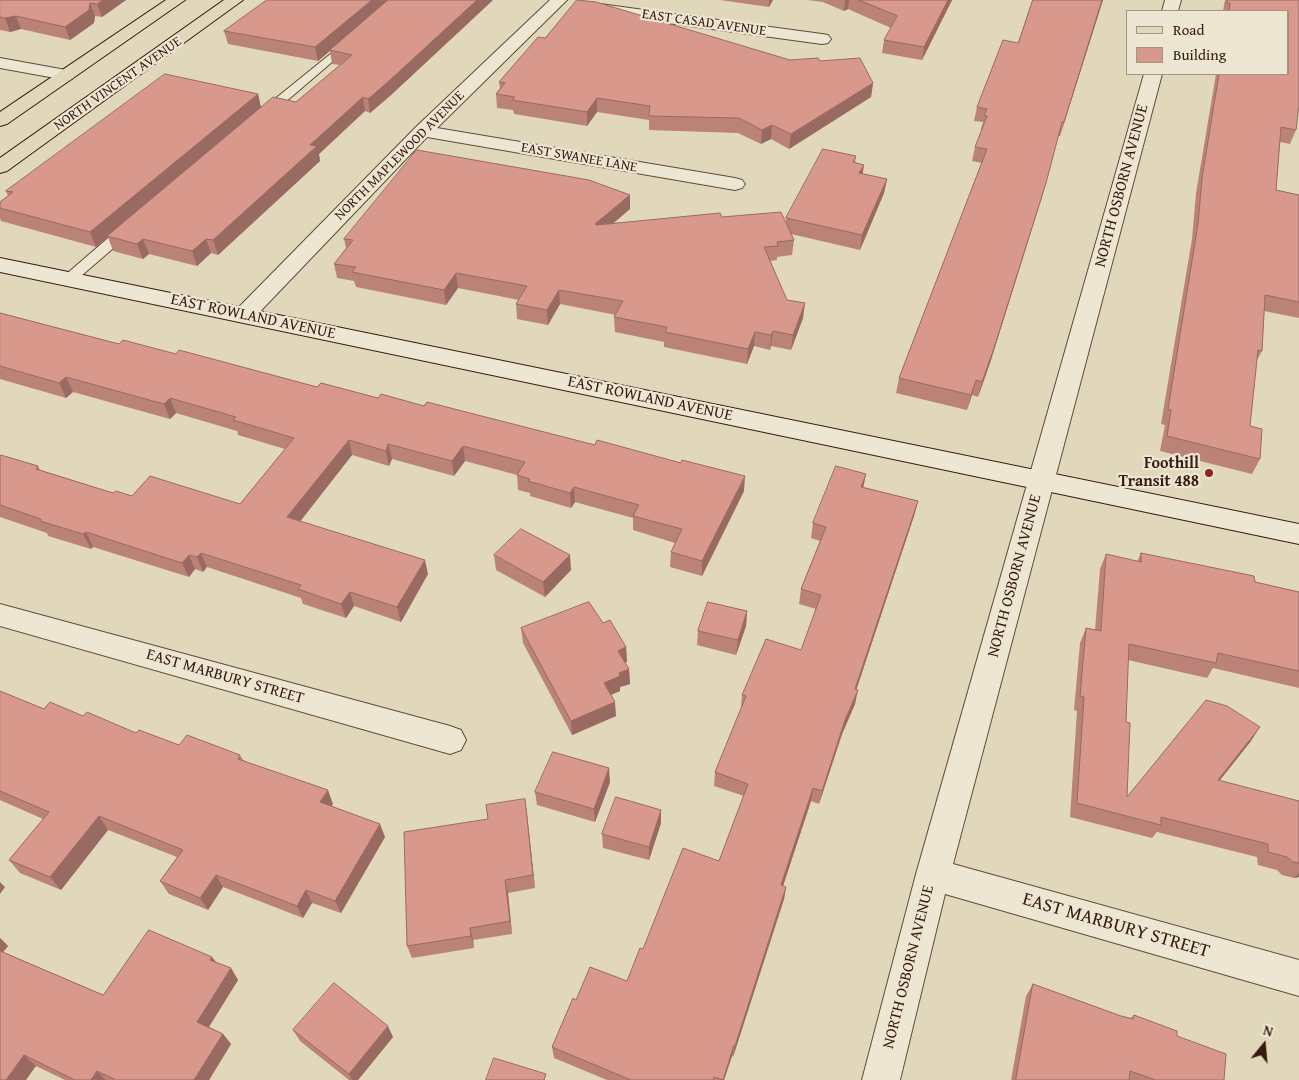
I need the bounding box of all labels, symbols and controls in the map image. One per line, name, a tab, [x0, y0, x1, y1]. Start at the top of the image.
street label: EAST CASAD AVENUE	[641, 6, 767, 40]
legend	[1126, 10, 1289, 75]
text: Road	[1173, 19, 1204, 40]
street label: NORTH VINCENT AVENUE	[51, 33, 185, 135]
text: Building	[1173, 44, 1226, 65]
street label: NORTH MAPLEWOOD AVENUE	[332, 88, 468, 224]
street label: NORTH OSBORN AVENUE	[1091, 102, 1153, 270]
street label: EAST SWANEE LANE	[520, 140, 638, 176]
street label: EAST ROWLAND AVENUE	[169, 290, 337, 344]
street label: EAST ROWLAND AVENUE	[566, 372, 734, 426]
place label: Foothill Transit 488	[1118, 454, 1199, 492]
marker: Foothill Transit 488	[1203, 467, 1215, 479]
street label: NORTH OSBORN AVENUE	[984, 492, 1046, 660]
street label: EAST MARBURY STREET	[144, 645, 306, 709]
street label: NORTH OSBORN AVENUE	[879, 883, 939, 1051]
street label: EAST MARBURY STREET	[1020, 888, 1212, 964]
north arrow	[1239, 1020, 1289, 1070]
text: N	[1261, 1020, 1276, 1042]

